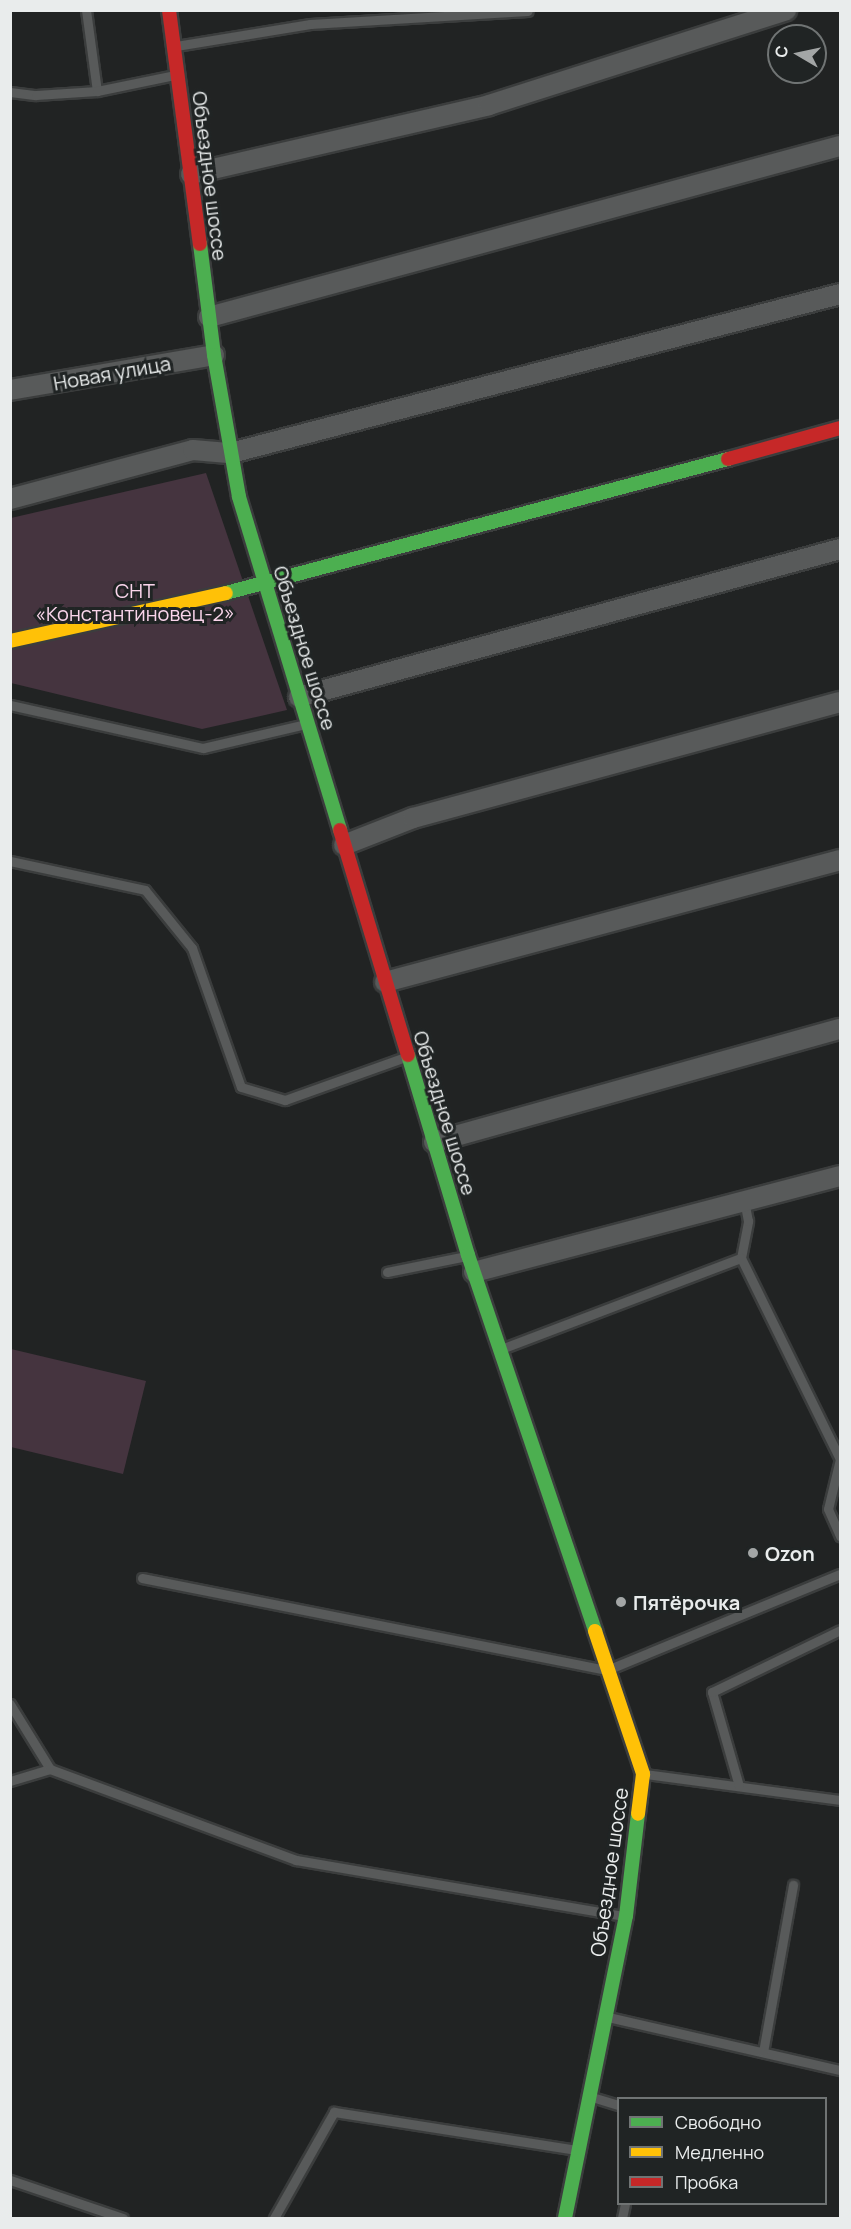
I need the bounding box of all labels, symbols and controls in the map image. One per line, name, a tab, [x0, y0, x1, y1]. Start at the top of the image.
north arrow	[767, 24, 827, 84]
text: С	[769, 44, 793, 59]
street label: Объездное шоссе	[188, 90, 232, 262]
street label: Новая улица	[51, 351, 173, 395]
street label: Объездное шоссе	[269, 563, 341, 733]
park label: СНТ «Константиновец-2»	[35, 578, 235, 625]
street label: Объездное шоссе	[409, 1028, 481, 1198]
place label: Ozon	[765, 1541, 815, 1565]
marker: Ozon	[746, 1546, 760, 1560]
place label: Пятёрочка	[633, 1590, 740, 1614]
marker: Пятёрочка	[614, 1595, 628, 1609]
street label: Объездное шоссе	[585, 1786, 633, 1958]
legend	[617, 2097, 827, 2205]
text: Свободно	[675, 2110, 761, 2134]
text: Медленно	[675, 2140, 764, 2164]
text: Пробка	[675, 2170, 738, 2194]

